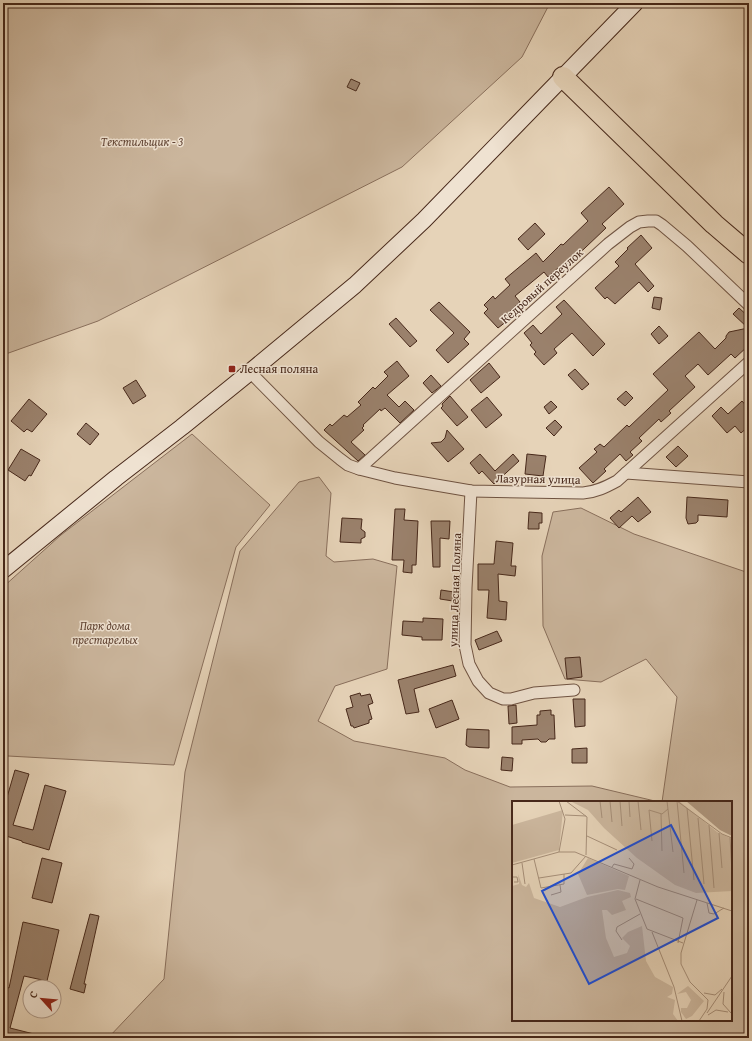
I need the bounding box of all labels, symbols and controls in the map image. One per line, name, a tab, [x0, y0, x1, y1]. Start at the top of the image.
park label: Текстильщик - 3	[101, 133, 183, 150]
street label: Кедровый переулок	[497, 243, 587, 327]
place label: Лесная поляна	[240, 360, 318, 377]
marker: Лесная поляна	[227, 364, 237, 374]
street label: Лазурная улица	[495, 469, 581, 488]
street label: улица Лесная Поляна	[444, 532, 465, 648]
park label: Парк дома престарелых	[72, 617, 138, 648]
inset map	[512, 801, 732, 1021]
north arrow	[22, 979, 62, 1019]
text: С	[25, 988, 42, 1001]

